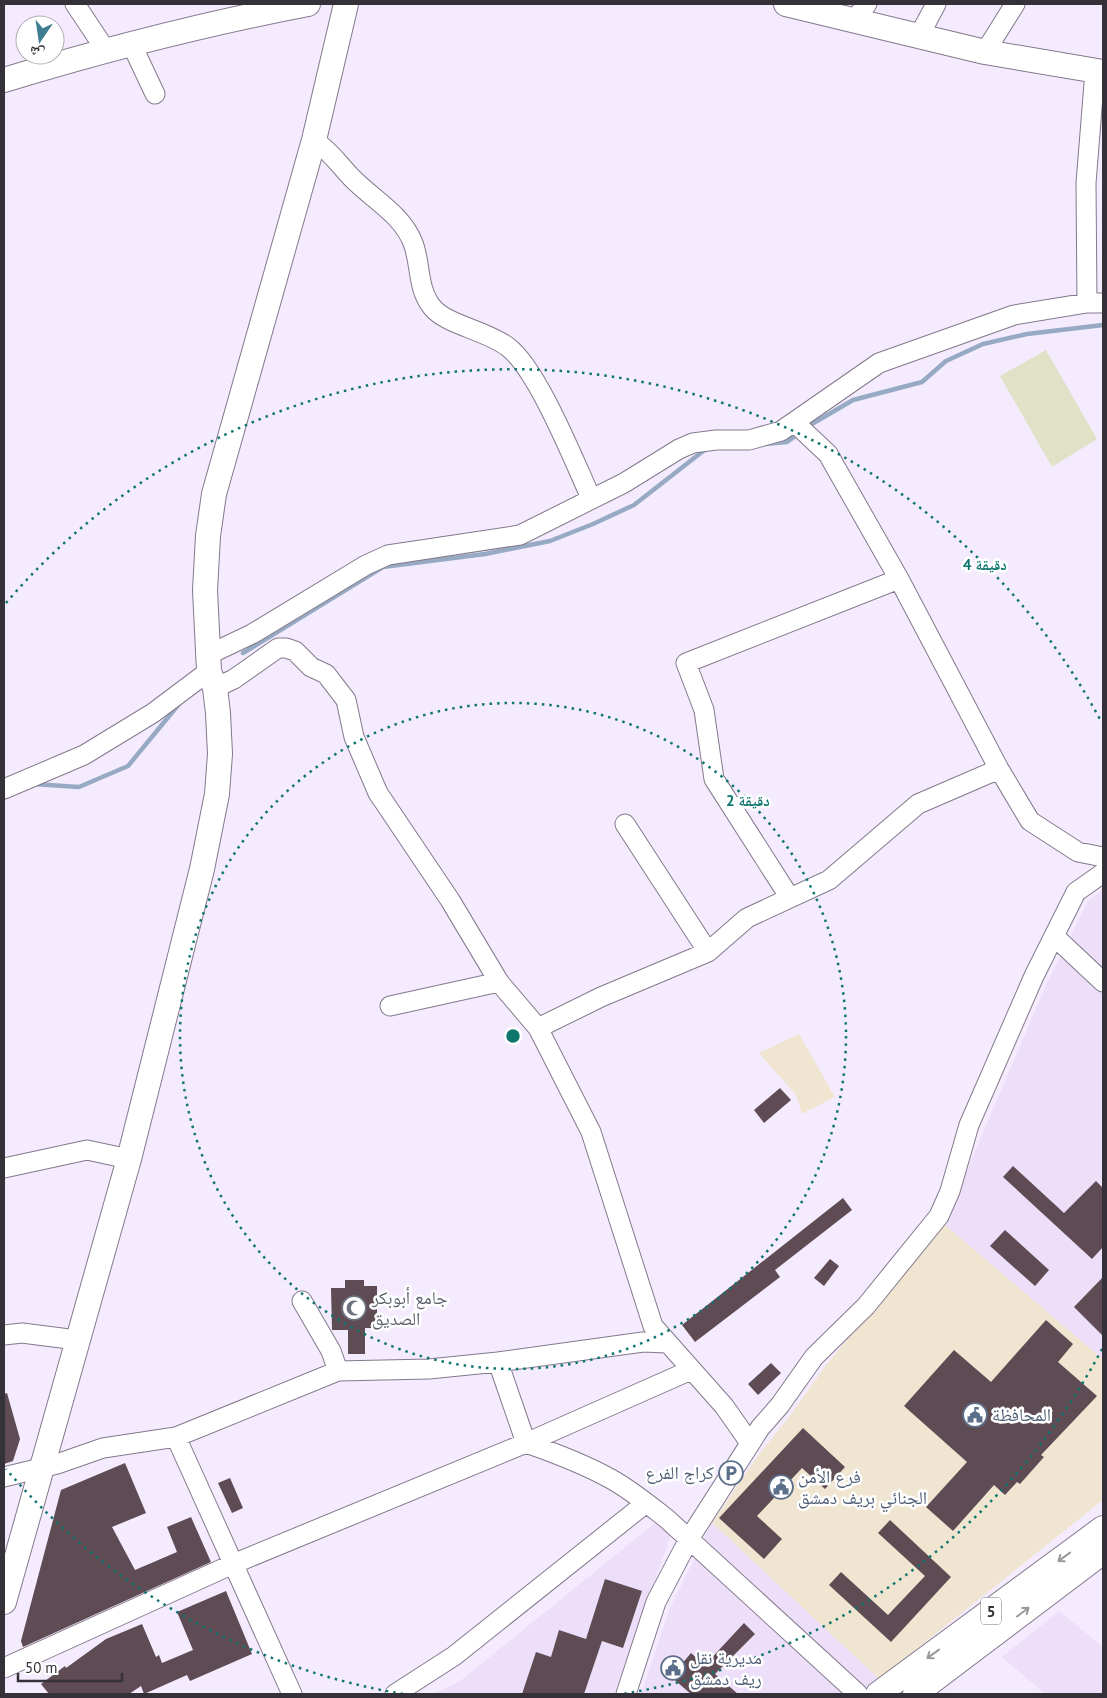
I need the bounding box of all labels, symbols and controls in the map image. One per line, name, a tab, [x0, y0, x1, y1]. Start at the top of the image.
north arrow	[15, 15, 65, 65]
text: ش	[28, 42, 46, 63]
text: 4 دقيقة	[963, 555, 1007, 574]
text: 2 دقيقة	[726, 791, 770, 810]
centre of rings	[504, 1027, 522, 1045]
place label: جامع أبوبكر الصديق	[371, 1286, 448, 1330]
mosque icon: جامع أبوبكر الصديق	[341, 1295, 367, 1321]
public building icon: المحافظة	[962, 1402, 988, 1428]
place label: المحافظة	[992, 1403, 1051, 1426]
parking icon: كراج الفرع	[718, 1460, 744, 1486]
place label: كراج الفرع	[646, 1461, 715, 1485]
place label: فرع الأمن الجنائي بريف دمشق	[798, 1465, 927, 1513]
public building icon: فرع الأمن الجنائي بريف دمشق	[768, 1474, 794, 1500]
one-way arrow	[1058, 1552, 1071, 1563]
road number: 5	[981, 1598, 1001, 1624]
one-way arrow	[1016, 1607, 1029, 1618]
place label: مديرية نقل ريف دمشق	[690, 1646, 762, 1690]
one-way arrow	[926, 1649, 940, 1659]
scale bar	[18, 1650, 121, 1682]
public building icon: مديرية نقل ريف دمشق	[660, 1655, 686, 1681]
text: 50 m	[25, 1658, 58, 1677]

